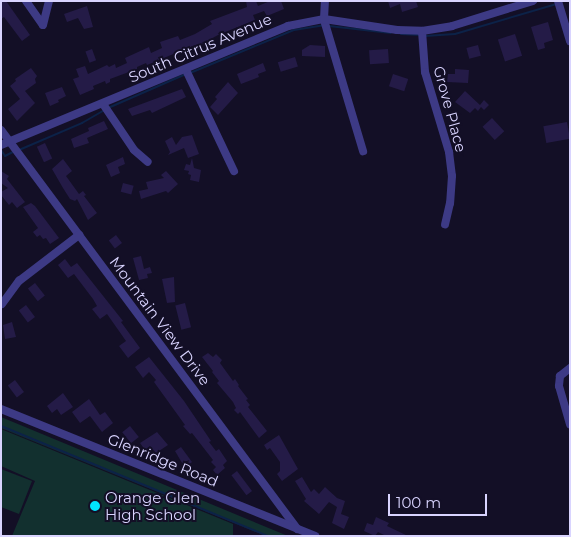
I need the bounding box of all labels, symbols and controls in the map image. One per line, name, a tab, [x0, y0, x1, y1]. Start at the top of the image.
street label: South Citrus Avenue	[126, 10, 274, 86]
street label: Grove Place	[430, 64, 470, 154]
street label: Mountain View Drive	[106, 253, 214, 389]
street label: Glenridge Road	[105, 430, 221, 490]
scale bar	[391, 484, 490, 516]
place label: Orange Glen High School	[105, 488, 200, 523]
text: 100 m	[396, 493, 441, 512]
marker: Orange Glen High School	[89, 500, 101, 512]

